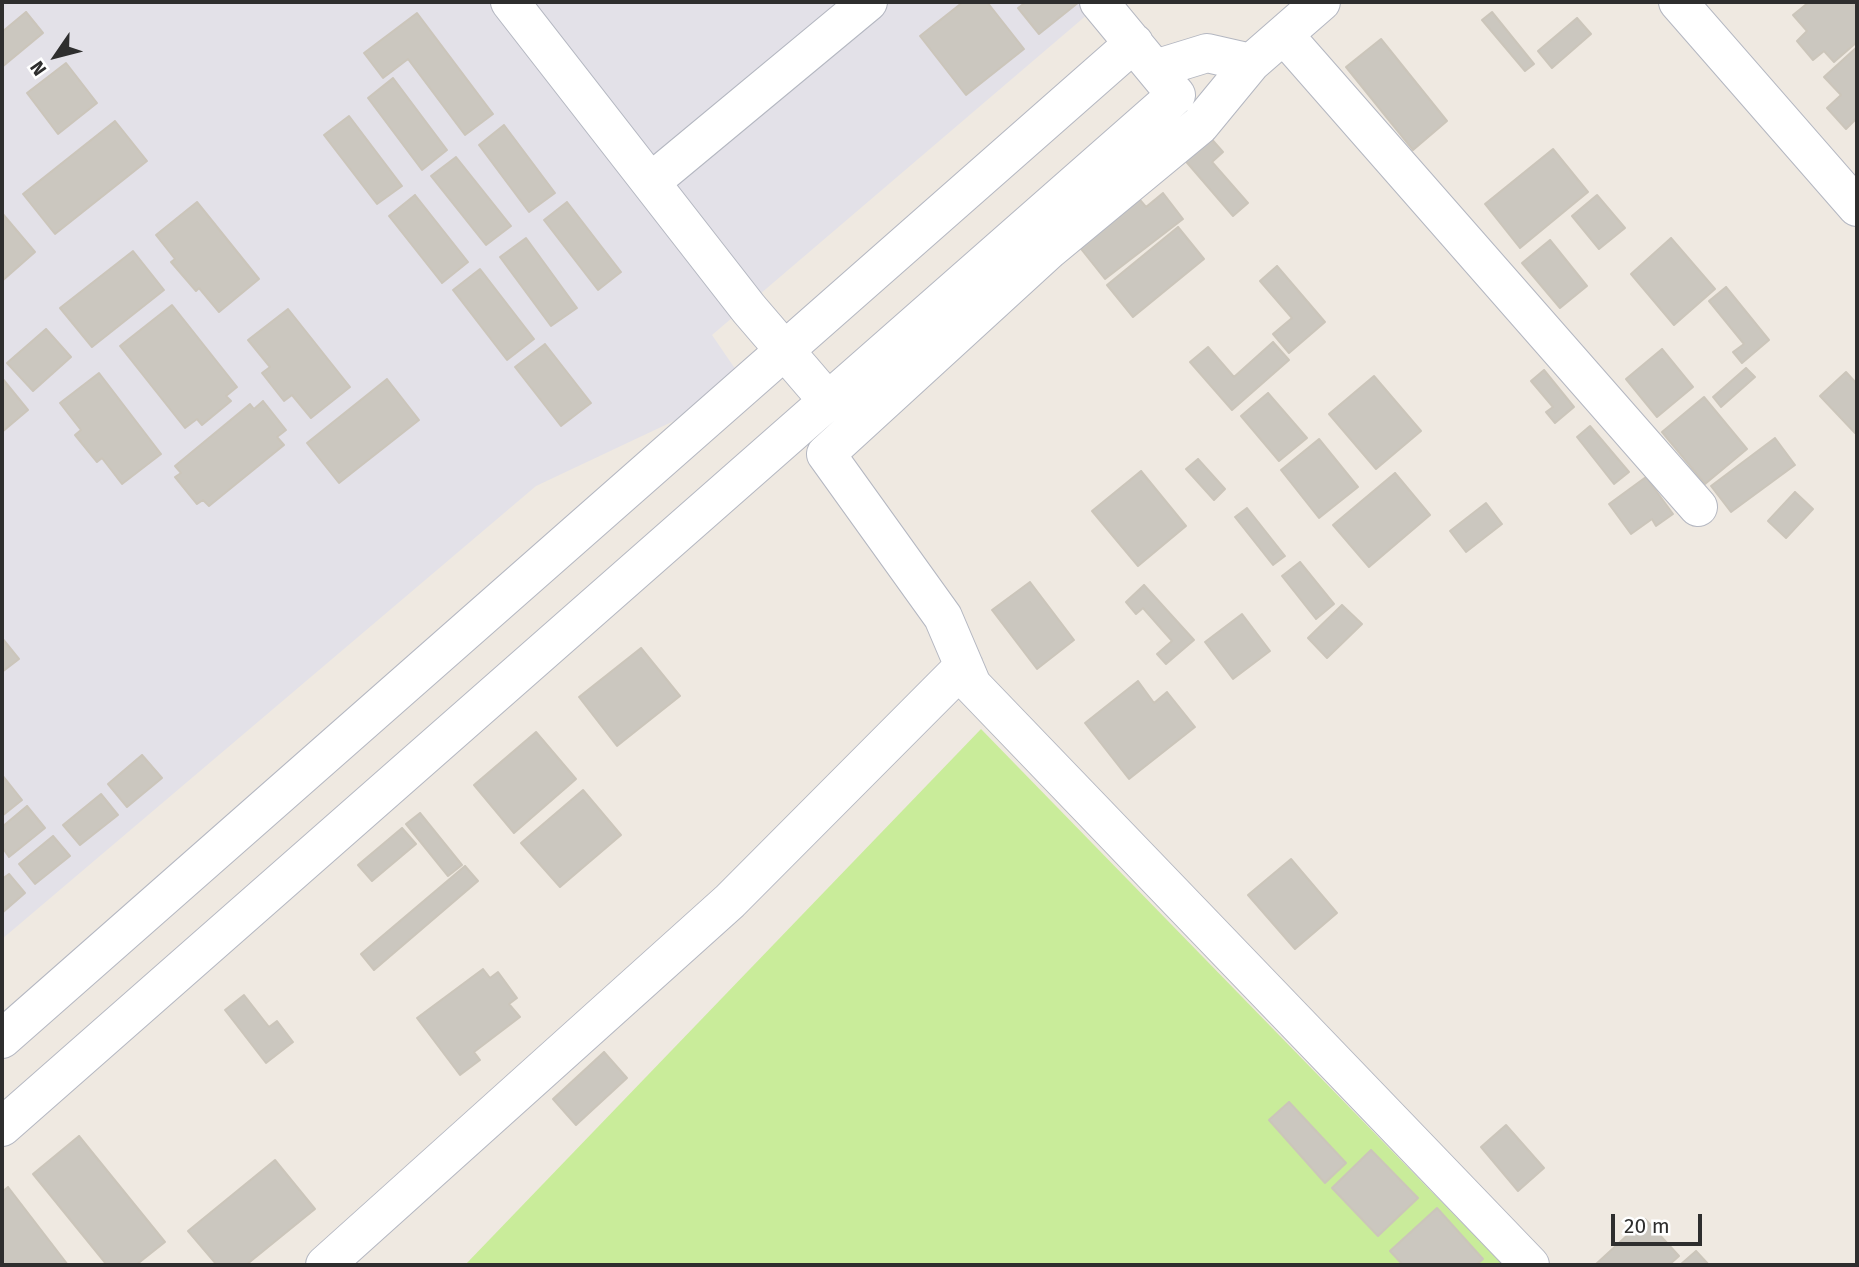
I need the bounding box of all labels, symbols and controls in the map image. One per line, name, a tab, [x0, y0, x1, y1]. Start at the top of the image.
north arrow	[21, 21, 91, 91]
text: N	[25, 57, 51, 80]
scale bar	[1614, 1200, 1705, 1244]
text: 20 m	[1624, 1213, 1670, 1239]

